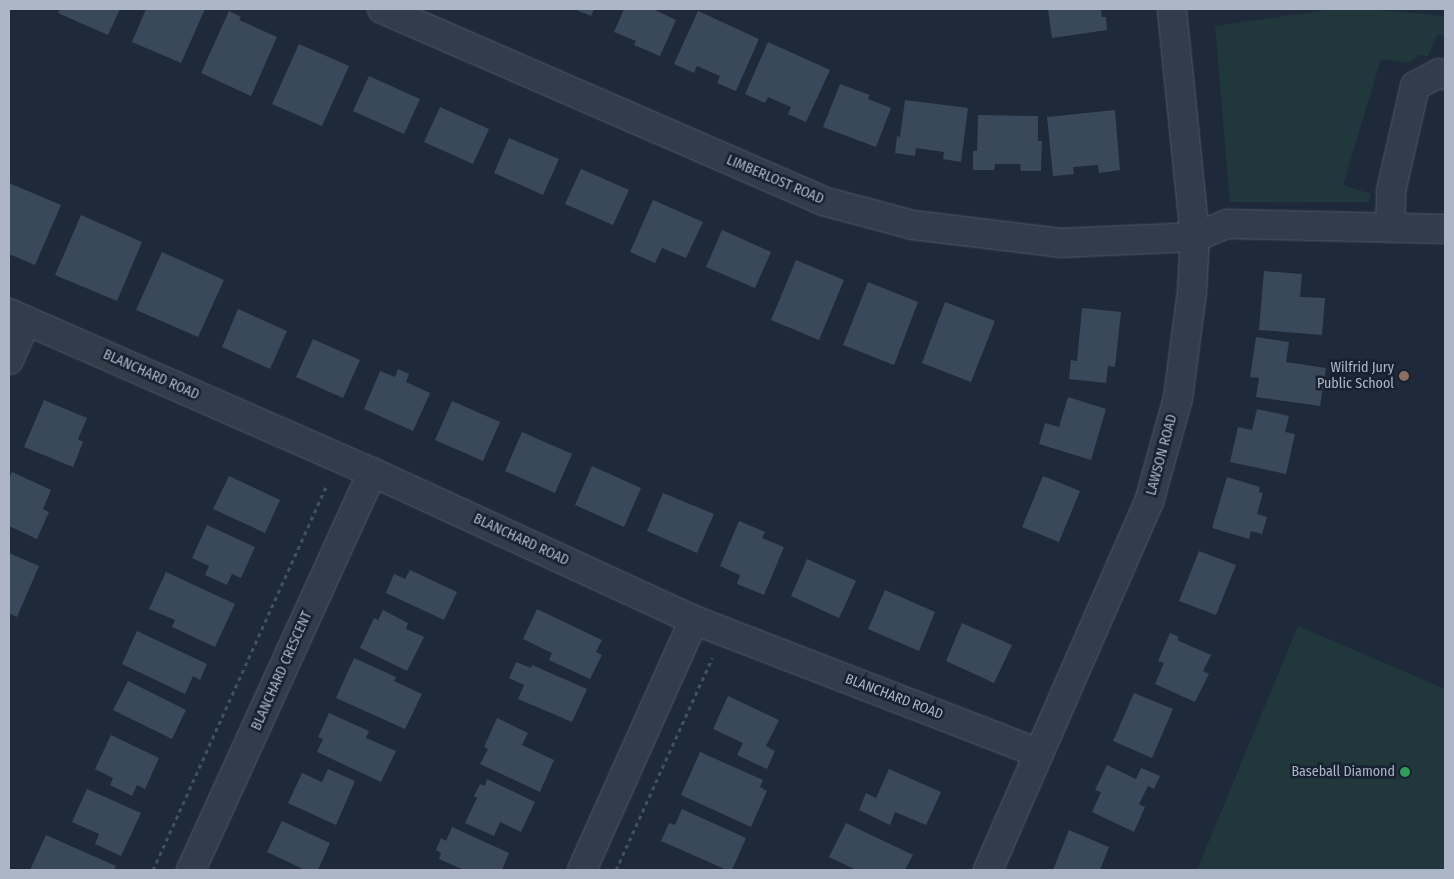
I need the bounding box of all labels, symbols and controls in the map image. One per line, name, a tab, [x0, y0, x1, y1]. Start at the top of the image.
street label: LIMBERLOST ROAD	[724, 152, 826, 208]
street label: BLANCHARD ROAD	[100, 346, 202, 404]
place label: Wilfrid Jury Public School	[1317, 360, 1394, 392]
marker: Wilfrid Jury Public School	[1398, 370, 1410, 382]
street label: LAWSON ROAD	[1143, 413, 1181, 497]
street label: BLANCHARD ROAD	[471, 511, 571, 569]
street label: BLANCHARD CRESCENT	[248, 609, 316, 733]
street label: BLANCHARD ROAD	[843, 671, 945, 723]
place label: Baseball Diamond	[1291, 764, 1395, 780]
marker: Baseball Diamond	[1399, 766, 1411, 778]

